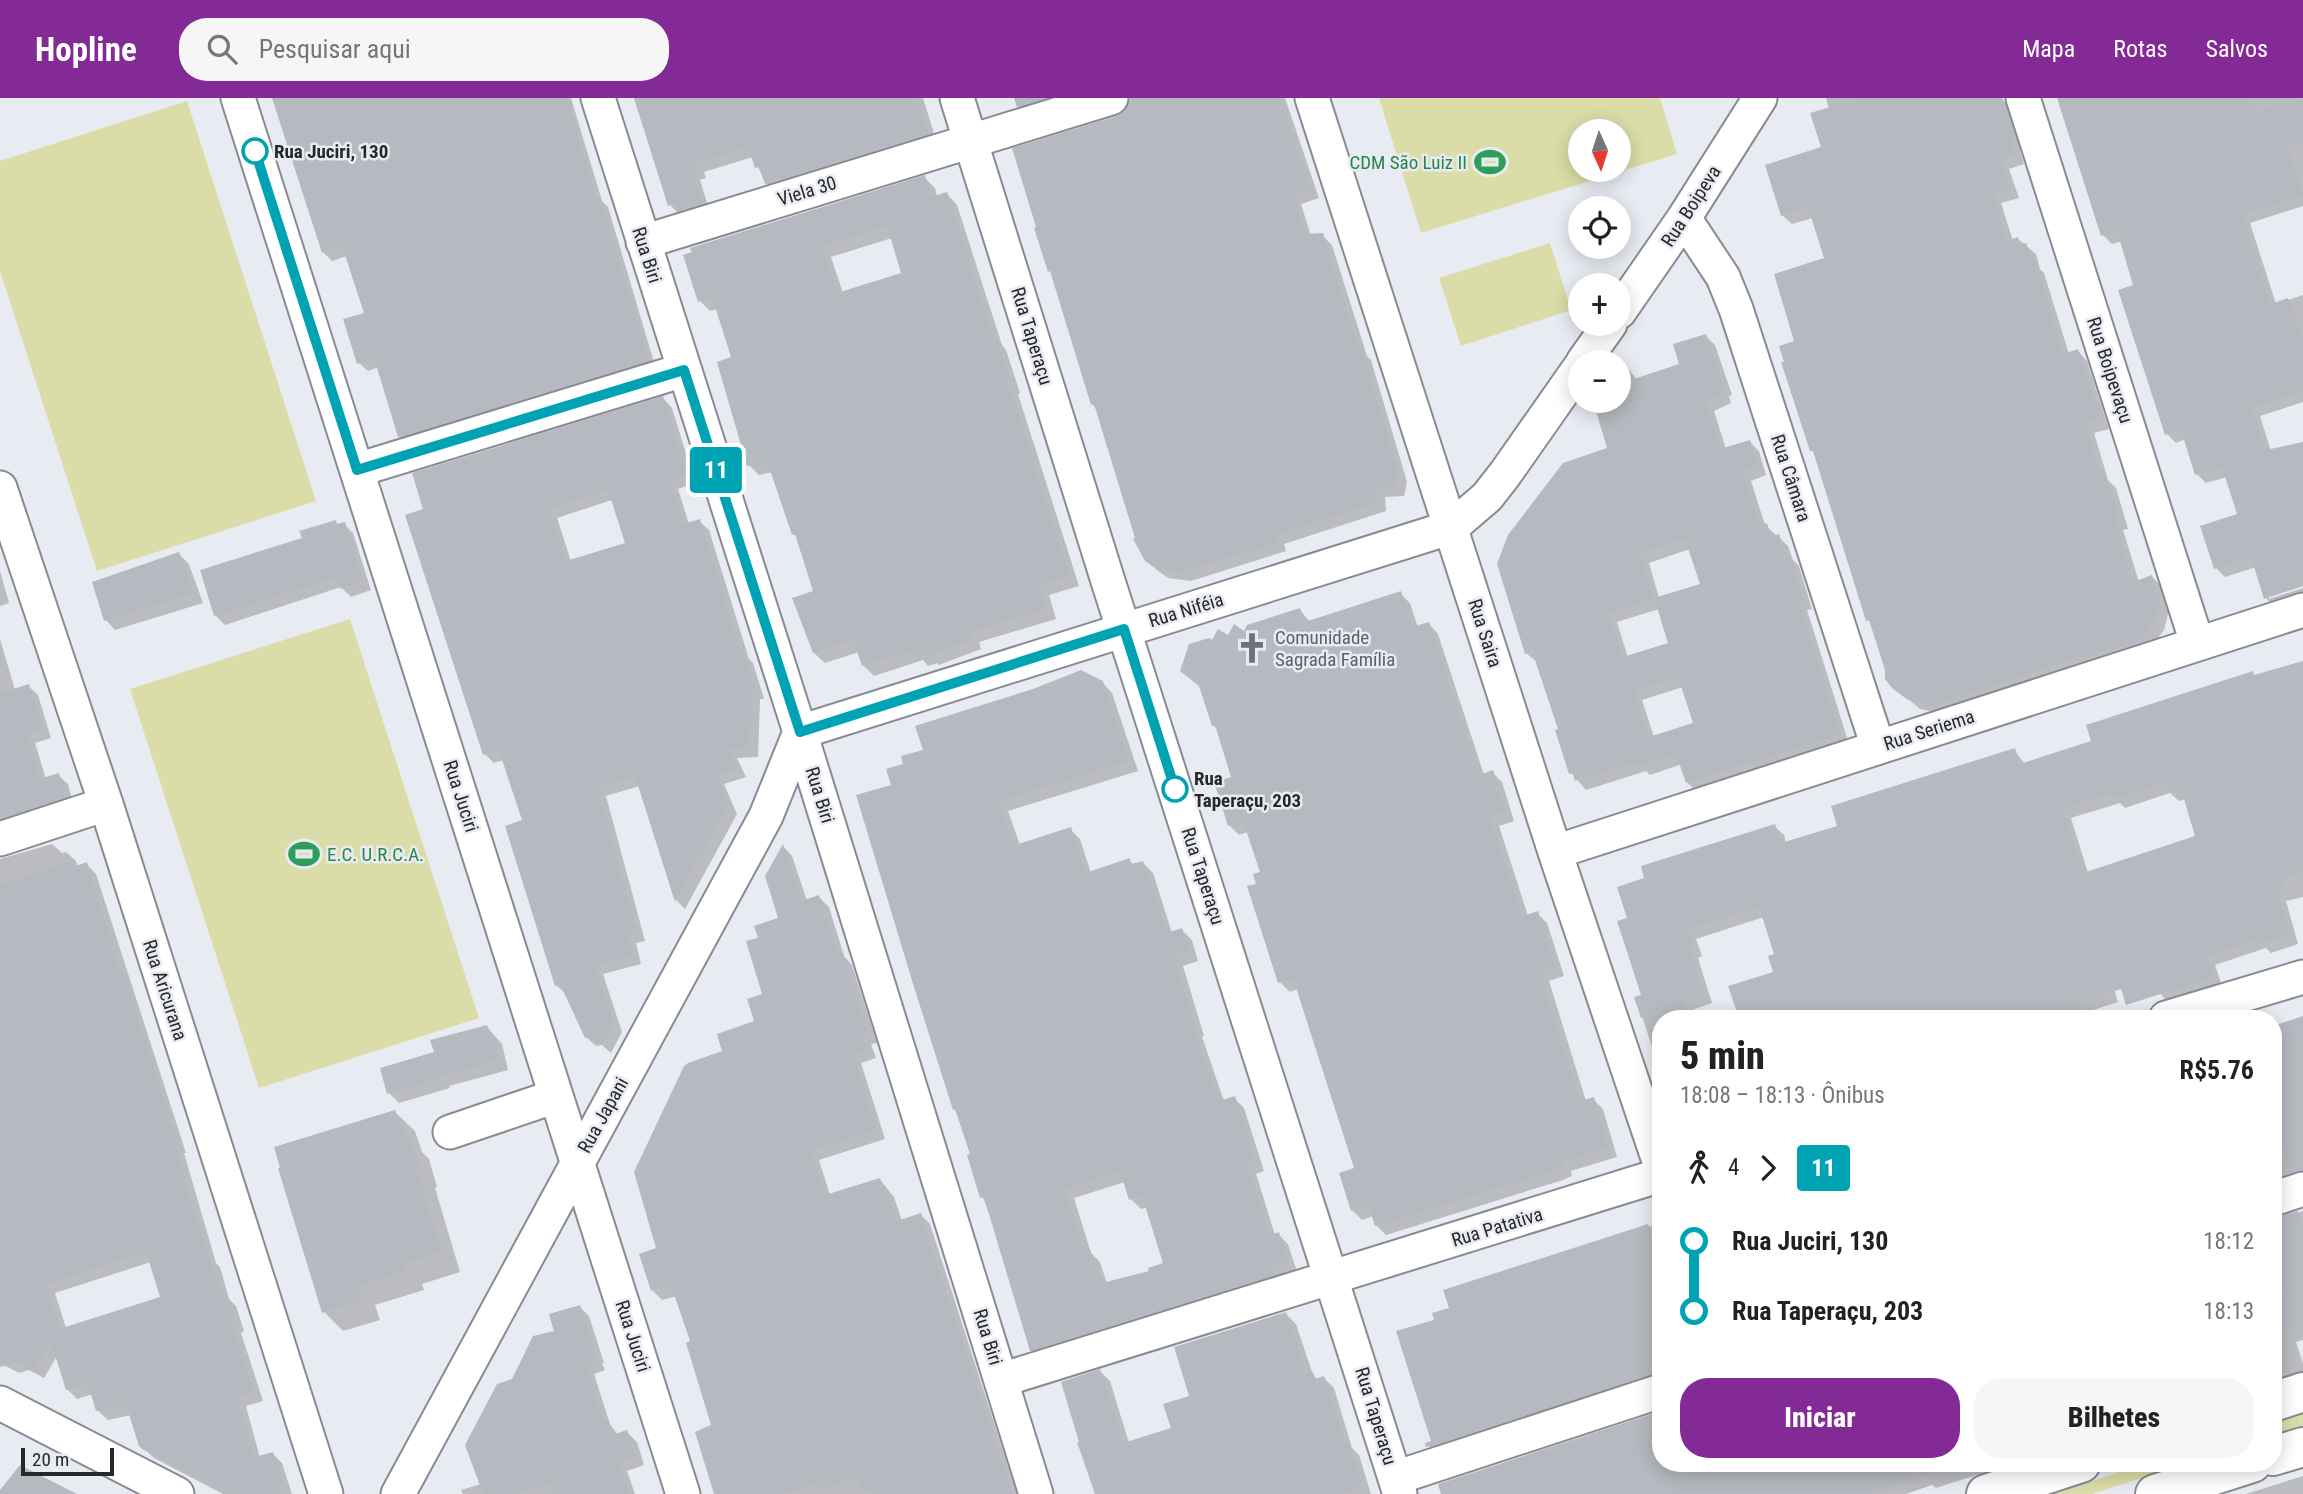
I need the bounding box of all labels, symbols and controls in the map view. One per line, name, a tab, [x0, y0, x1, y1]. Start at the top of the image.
search box	[179, 18, 669, 81]
text: Hopline	[35, 30, 137, 69]
icon: search	[203, 30, 241, 68]
text: Pesquisar aqui	[259, 34, 411, 64]
text: Mapa	[2022, 35, 2075, 63]
text: Rotas	[2113, 35, 2167, 63]
text: Salvos	[2205, 35, 2268, 63]
north arrow	[1568, 119, 1631, 182]
map controls	[1568, 119, 1631, 413]
marker: Rua Juciri, 130	[242, 138, 268, 164]
place label: Rua Juciri, 130	[274, 140, 388, 163]
sports icon: CDM São Luiz II	[1473, 145, 1507, 179]
place label: CDM São Luiz II	[1349, 151, 1467, 174]
street label: Rua Boipeva	[1656, 161, 1726, 251]
street label: Viela 30	[775, 171, 839, 211]
button: locate	[1568, 196, 1631, 259]
street label: Rua Biri	[627, 224, 667, 286]
button: +	[1568, 273, 1631, 336]
street label: Rua Taperaçu	[1006, 284, 1058, 388]
street label: Rua Boipevaçu	[2082, 314, 2138, 426]
button: −	[1568, 350, 1631, 413]
street label: Rua Câmara	[1766, 431, 1816, 525]
line badge: 11	[684, 447, 748, 493]
text: 11	[704, 456, 728, 484]
street label: Rua Niféia	[1146, 588, 1226, 632]
street label: Rua Saira	[1463, 596, 1507, 670]
place label: Comunidade Sagrada Família	[1275, 626, 1395, 671]
church icon: Comunidade Sagrada Família	[1235, 631, 1269, 665]
street label: Rua Seriema	[1881, 705, 1977, 755]
street label: Rua Juciri	[439, 757, 483, 835]
street label: Rua Biri	[801, 764, 839, 826]
place label: Rua Taperaçu, 203	[1194, 767, 1301, 812]
marker: Rua Taperaçu, 203	[1162, 776, 1188, 802]
street label: Rua Taperaçu	[1176, 824, 1230, 928]
sports icon: E.C. U.R.C.A.	[287, 837, 321, 871]
place label: E.C. U.R.C.A.	[327, 843, 424, 866]
street label: Rua Aricurana	[138, 937, 192, 1043]
text: 5 min	[1680, 1034, 1765, 1078]
text: R$5.76	[2180, 1055, 2254, 1085]
street label: Rua Japani	[573, 1073, 633, 1157]
text: 18:08 – 18:13 · Ônibus	[1680, 1082, 1885, 1109]
icon: walk	[1680, 1149, 1718, 1187]
icon: forward	[1749, 1149, 1787, 1187]
text: 4	[1728, 1154, 1739, 1181]
text: 11	[1811, 1154, 1836, 1182]
street label: Rua Patativa	[1449, 1202, 1545, 1252]
text: Rua Juciri, 130	[1732, 1226, 1888, 1256]
text: 18:12	[2203, 1228, 2254, 1255]
text: Rua Taperaçu, 203	[1732, 1296, 1923, 1326]
street label: Rua Juciri	[611, 1297, 655, 1375]
text: 18:13	[2203, 1298, 2254, 1325]
street label: Rua Biri	[969, 1306, 1007, 1368]
street label: Rua Taperaçu	[1350, 1364, 1402, 1468]
button: Iniciar	[1680, 1378, 1960, 1458]
button: Bilhetes	[1974, 1378, 2254, 1458]
scale bar	[21, 1445, 114, 1477]
text: 20 m	[32, 1448, 69, 1471]

